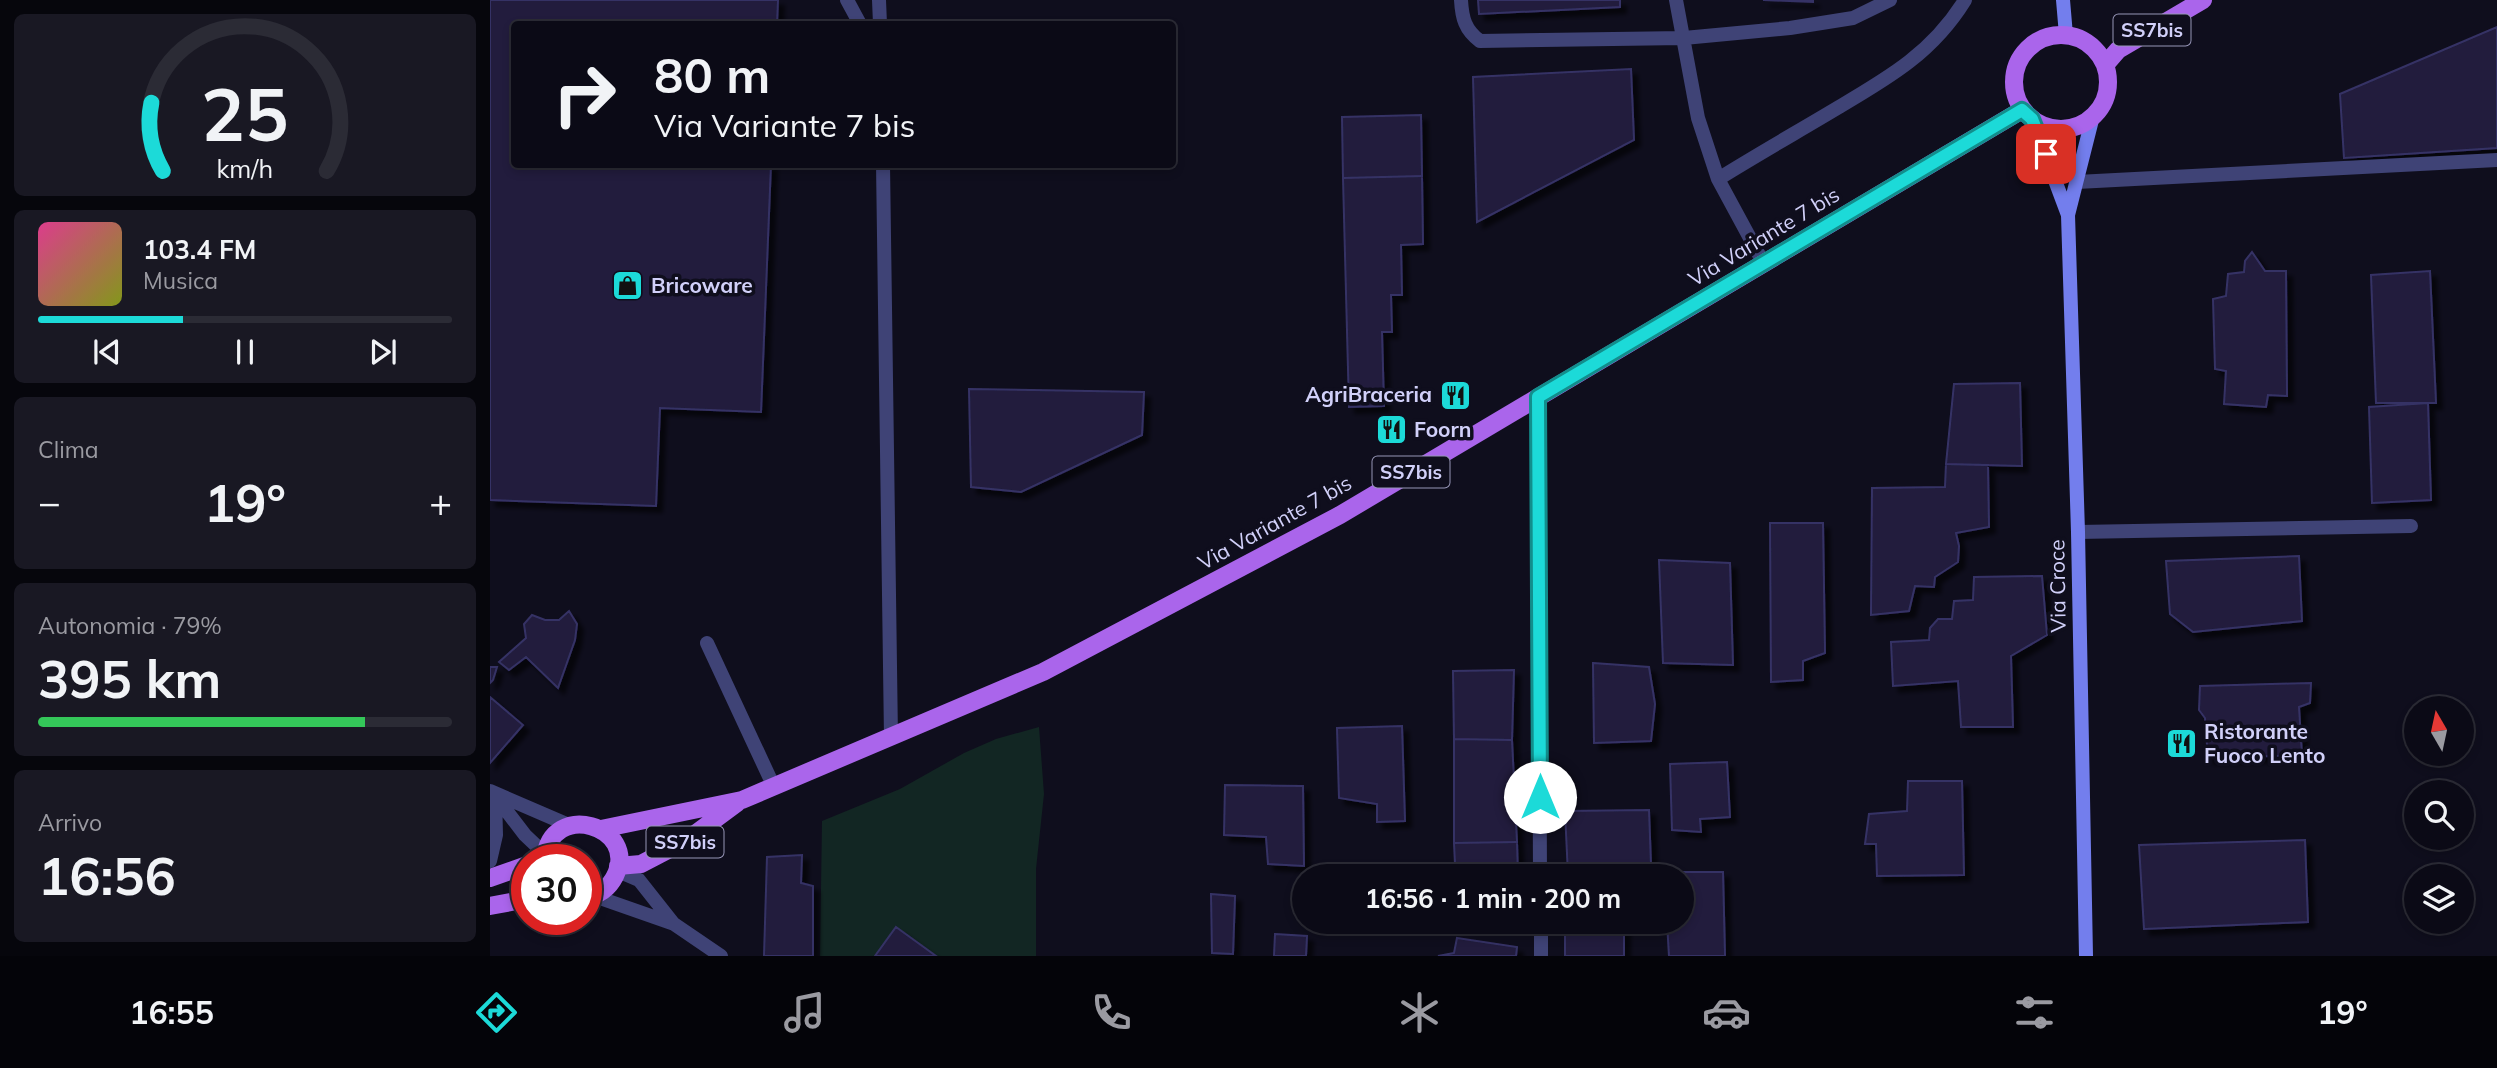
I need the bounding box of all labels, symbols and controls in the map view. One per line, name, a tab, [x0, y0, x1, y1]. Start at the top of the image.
road number: SS7bis	[2114, 14, 2190, 46]
text: 80 m	[654, 44, 770, 105]
icon: right	[539, 49, 630, 140]
text: 25	[201, 68, 289, 159]
text: Via Variante 7 bis	[654, 105, 915, 145]
pin	[2016, 124, 2076, 184]
icon: arrive	[2027, 135, 2065, 173]
text: km/h	[217, 153, 273, 184]
street label: Via Variante 7 bis	[1683, 181, 1844, 291]
text: 103.4 FM	[143, 233, 256, 266]
text: Musica	[143, 266, 218, 295]
shop icon: Bricoware	[611, 269, 645, 303]
place label: Bricoware	[651, 272, 753, 298]
icon: previous	[88, 333, 126, 371]
icon: pause	[226, 333, 264, 371]
icon: next	[364, 333, 402, 371]
restaurant icon: AgriBraceria	[1438, 378, 1472, 412]
place label: AgriBraceria	[1305, 381, 1432, 407]
restaurant icon: Foorn	[1374, 413, 1408, 447]
place label: Foorn	[1414, 416, 1471, 442]
text: Clima	[38, 435, 99, 464]
road number: SS7bis	[1373, 457, 1450, 488]
street label: Via Variante 7 bis	[1193, 469, 1356, 575]
text: 19°	[204, 470, 286, 535]
text: −	[38, 478, 61, 526]
text: +	[429, 478, 452, 526]
street label: Via Croce	[2043, 539, 2071, 633]
text: Autonomia · 79%	[38, 611, 222, 640]
text: 395 km	[38, 646, 221, 711]
north arrow	[2404, 696, 2474, 766]
map controls	[2404, 696, 2474, 934]
place label: Ristorante Fuoco Lento	[2204, 718, 2325, 768]
restaurant icon: Ristorante Fuoco Lento	[2164, 727, 2198, 761]
position arrow	[1503, 760, 1577, 834]
button: search	[2404, 780, 2474, 850]
text: Arrivo	[38, 808, 102, 837]
road number: SS7bis	[646, 827, 724, 858]
text: 16:56	[38, 843, 176, 908]
speed limit sign: 30	[511, 844, 602, 935]
button: layers	[2404, 864, 2474, 934]
text: 16:56 · 1 min · 200 m	[1365, 882, 1621, 915]
icon: directions	[472, 988, 521, 1037]
icon: music	[780, 988, 829, 1037]
icon: phone	[1087, 988, 1136, 1037]
icon: climate	[1395, 988, 1444, 1037]
icon: car	[1702, 988, 1751, 1037]
icon: filters	[2010, 988, 2059, 1037]
text: 16:55	[129, 992, 214, 1032]
text: 19°	[2317, 992, 2368, 1032]

